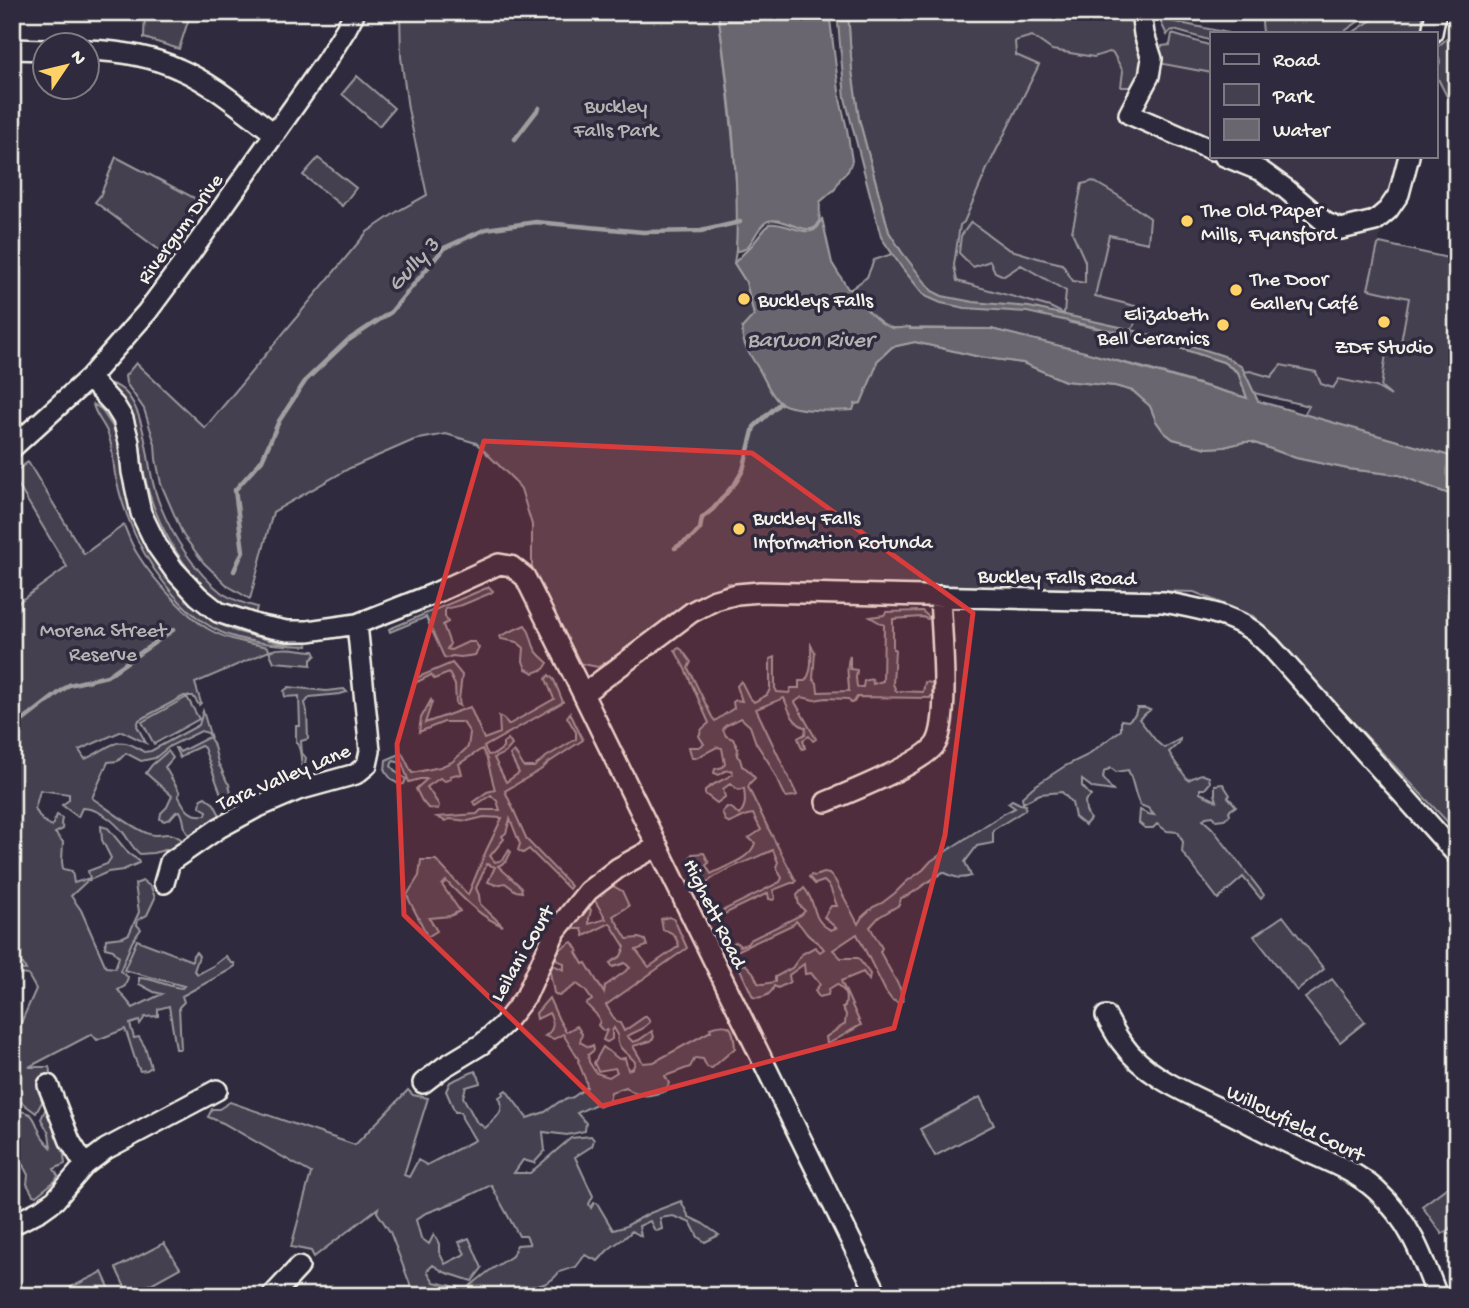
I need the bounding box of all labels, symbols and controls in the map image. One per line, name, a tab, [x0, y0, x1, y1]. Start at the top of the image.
north arrow	[32, 32, 102, 102]
legend	[1210, 32, 1438, 158]
text: N	[64, 47, 90, 70]
text: Road	[1273, 50, 1321, 75]
text: Park	[1272, 86, 1316, 111]
park label: Buckley Falls Park	[573, 96, 661, 145]
text: Water	[1273, 120, 1331, 145]
street label: Rivergum Drive	[133, 169, 231, 290]
place label: The Old Paper Mills, Fyansford	[1200, 200, 1338, 249]
marker: The Old Paper Mills, Fyansford	[1179, 213, 1195, 229]
water label: Gully 3	[383, 233, 446, 298]
place label: The Door Gallery Café	[1249, 269, 1359, 318]
marker: The Door Gallery Café	[1228, 282, 1244, 298]
place label: Buckleys Falls	[757, 290, 874, 315]
marker: Buckleys Falls	[736, 291, 752, 307]
place label: Elizabeth Bell Ceramics	[1097, 304, 1210, 353]
marker: ZDF Studio	[1376, 314, 1392, 330]
marker: Elizabeth Bell Ceramics	[1215, 317, 1231, 333]
water label: Barwon River	[747, 328, 878, 355]
place label: ZDF Studio	[1335, 337, 1434, 362]
place label: Buckley Falls Information Rotunda	[752, 508, 934, 557]
marker: Buckley Falls Information Rotunda	[731, 521, 747, 537]
street label: Buckley Falls Road	[977, 566, 1138, 593]
park label: Morena Street Reserve	[40, 620, 169, 669]
street label: Tara Valley Lane	[213, 739, 356, 819]
street label: Highett Road	[676, 856, 751, 975]
street label: Leilani Court	[486, 900, 563, 1007]
street label: Willowfield Court	[1221, 1081, 1370, 1170]

